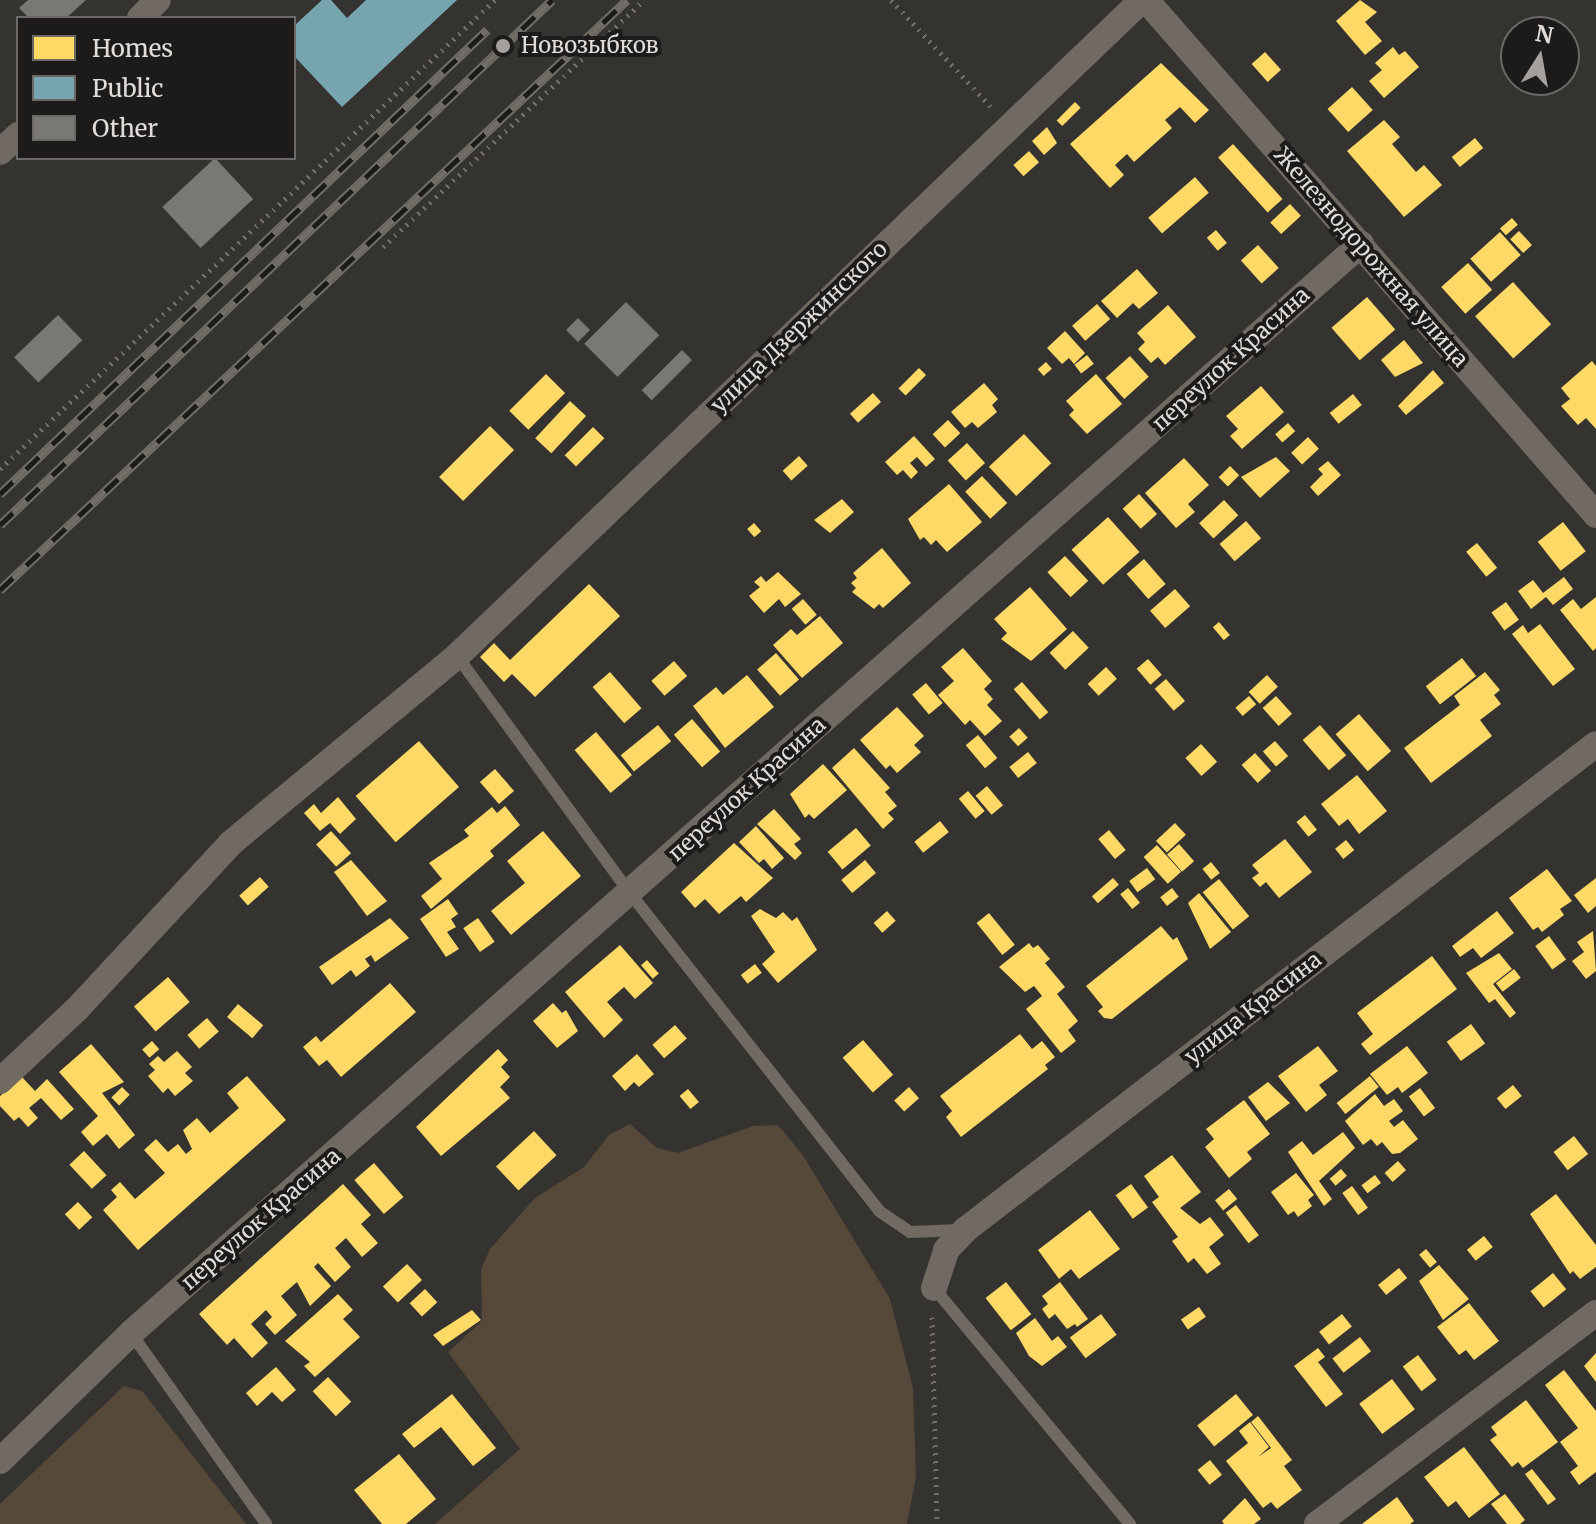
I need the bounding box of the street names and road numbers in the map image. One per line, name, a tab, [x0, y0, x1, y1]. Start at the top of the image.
street label: Железнодорожная улица	[1268, 142, 1474, 372]
street label: улица Дзержинского	[705, 236, 893, 418]
street label: переулок Красина	[1147, 281, 1315, 437]
street label: переулок Красина	[663, 711, 831, 867]
street label: улица Красина	[1179, 946, 1327, 1070]
street label: переулок Красина	[176, 1143, 346, 1295]

